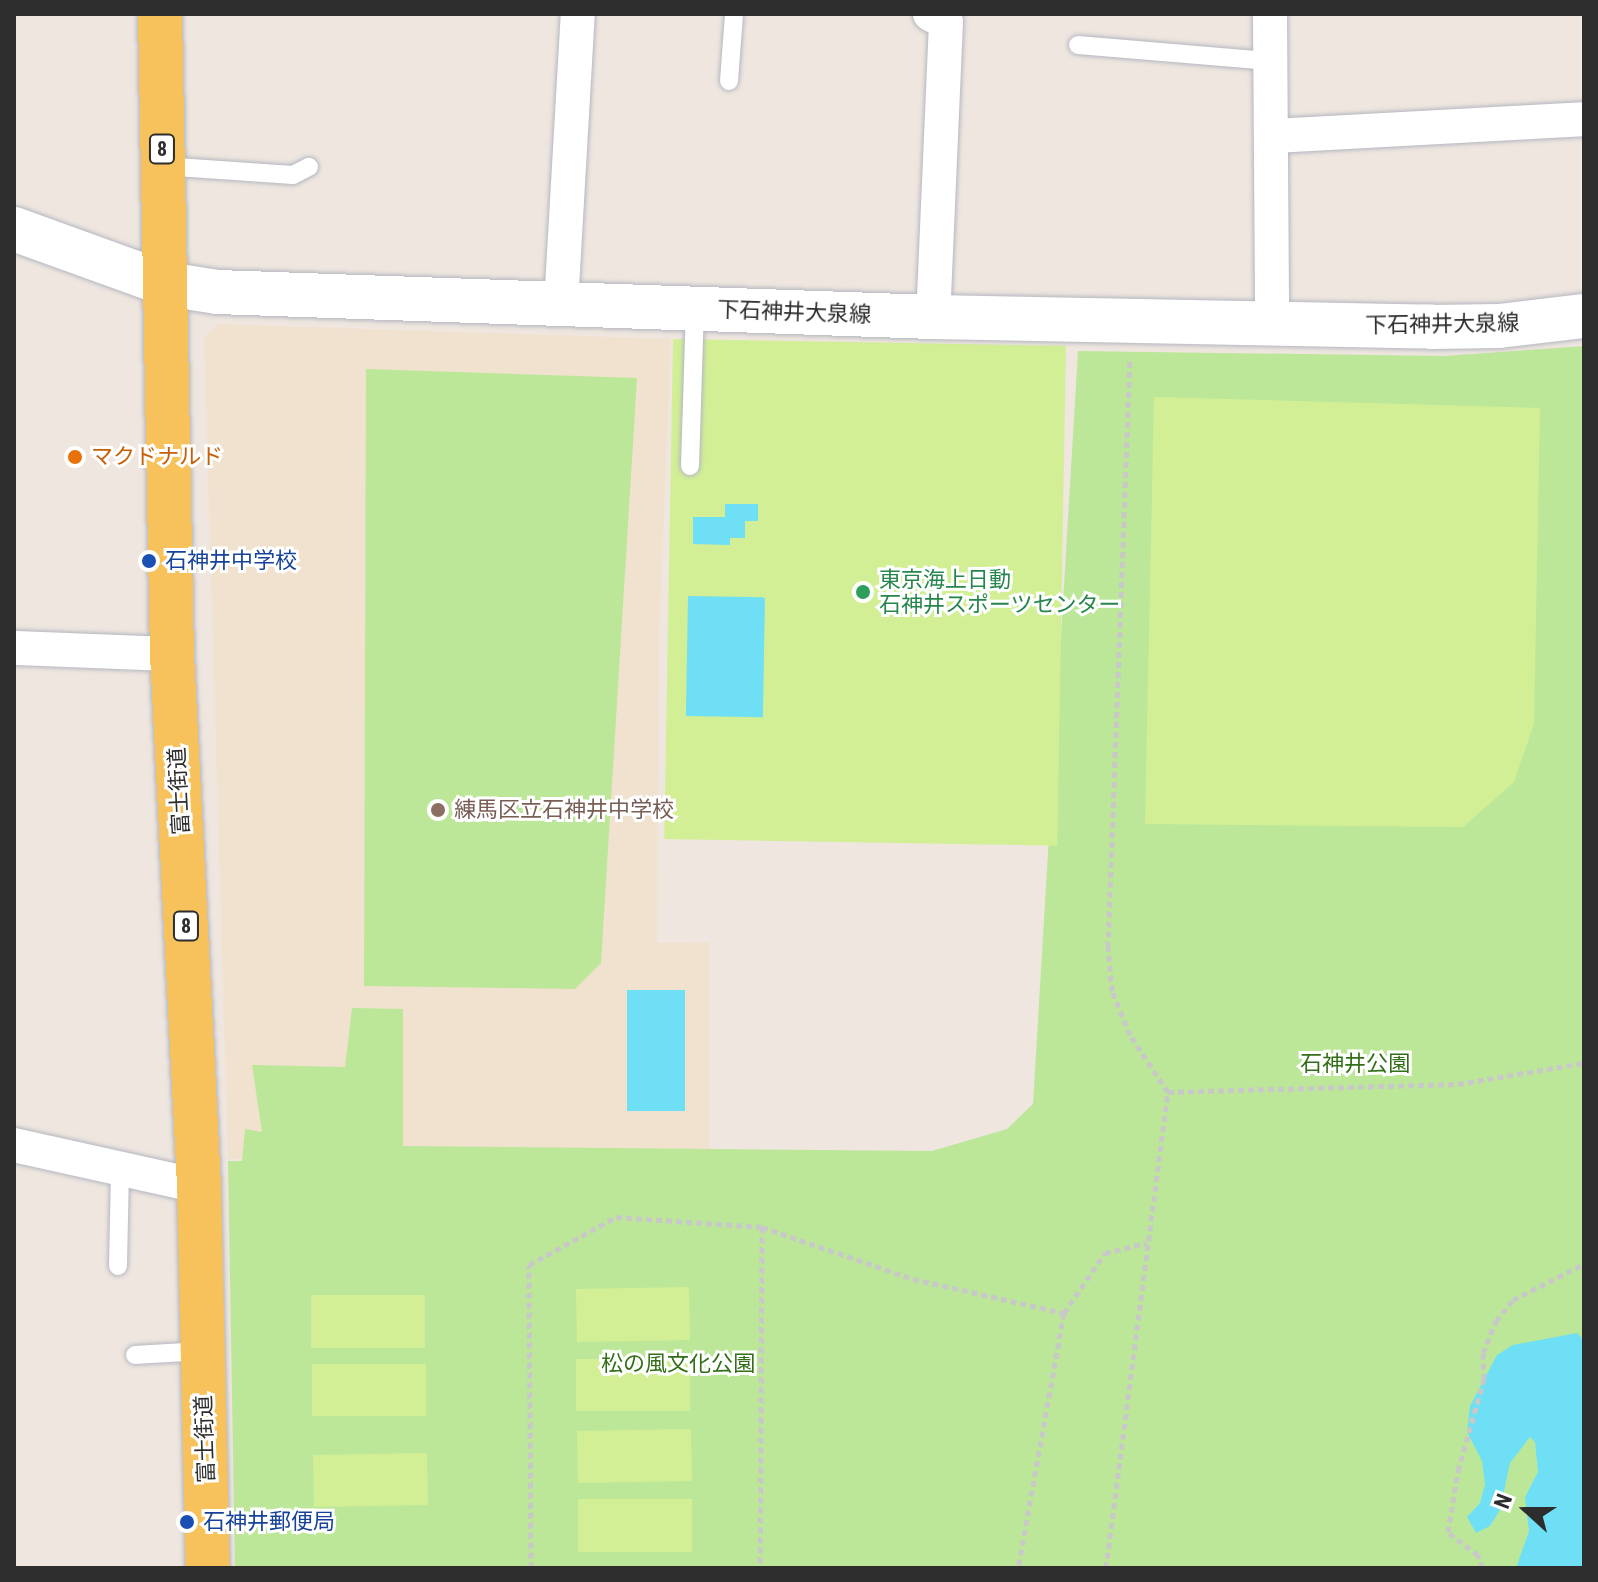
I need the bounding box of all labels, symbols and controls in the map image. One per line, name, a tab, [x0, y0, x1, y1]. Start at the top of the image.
road number: 8	[148, 133, 176, 165]
street label: 下石神井大泉線	[717, 296, 871, 328]
street label: 下石神井大泉線	[1365, 309, 1519, 339]
place label: マクドナルド	[91, 444, 223, 470]
marker: マクドナルド	[66, 448, 84, 466]
place label: 石神井中学校	[165, 548, 297, 574]
marker: 石神井中学校	[140, 552, 158, 570]
place label: 東京海上日動 石神井スポーツセンター	[879, 566, 1121, 618]
marker: 東京海上日動 石神井スポーツセンター	[854, 583, 872, 601]
street label: 富士街道	[164, 746, 194, 836]
place label: 練馬区立石神井中学校	[454, 797, 674, 823]
marker: 練馬区立石神井中学校	[429, 801, 447, 819]
road number: 8	[172, 910, 200, 942]
park label: 石神井公園	[1300, 1051, 1410, 1077]
park label: 松の風文化公園	[601, 1351, 755, 1377]
street label: 富士街道	[190, 1395, 220, 1483]
north arrow	[1486, 1470, 1566, 1550]
text: N	[1489, 1490, 1517, 1512]
place label: 石神井郵便局	[203, 1509, 335, 1535]
marker: 石神井郵便局	[178, 1513, 196, 1531]

